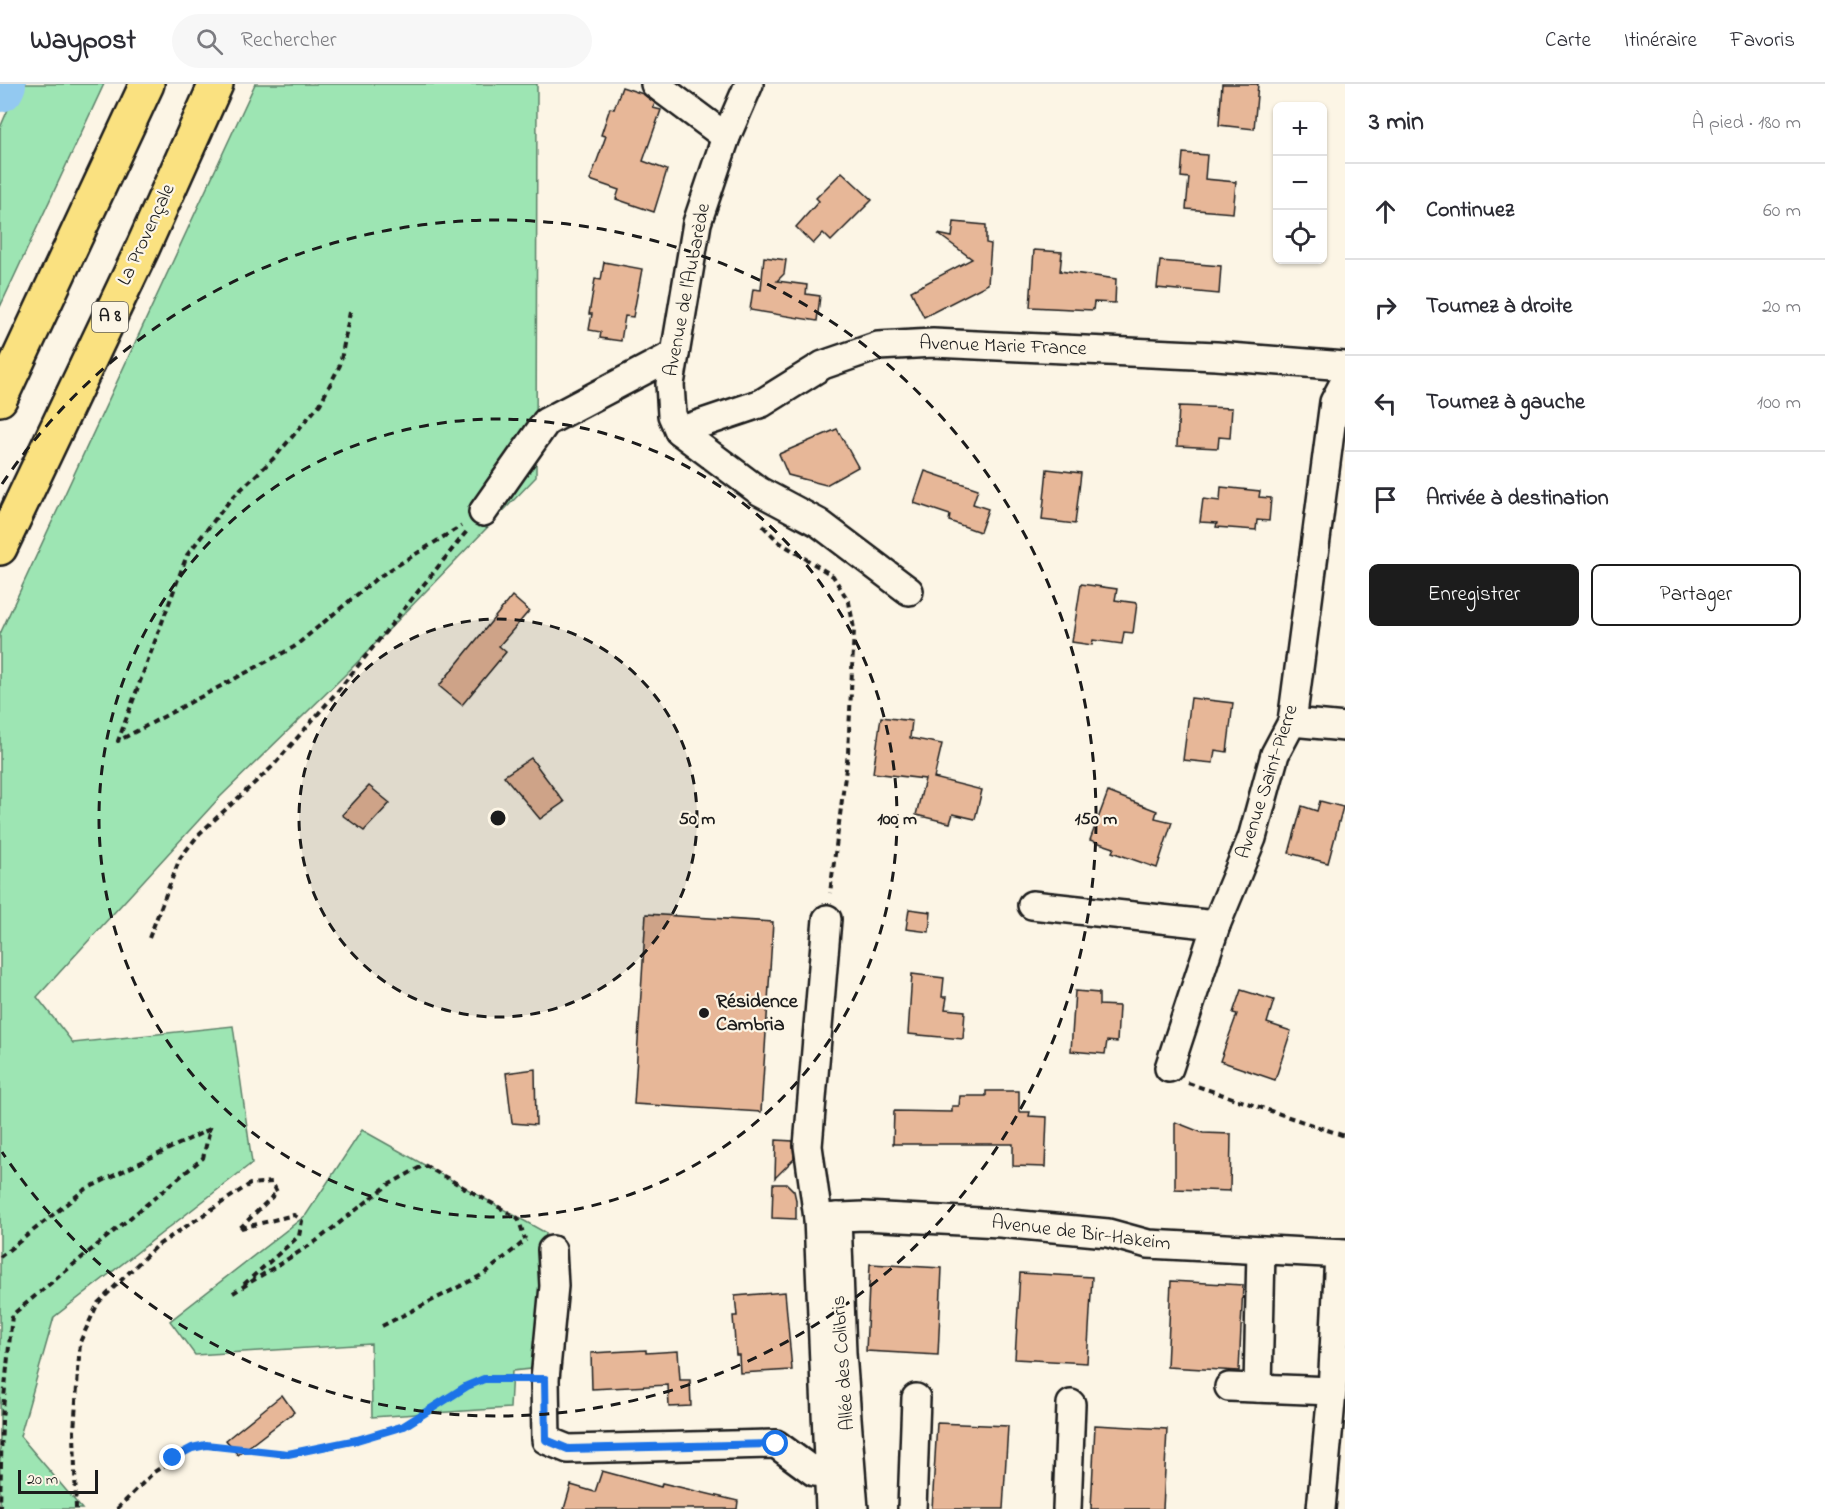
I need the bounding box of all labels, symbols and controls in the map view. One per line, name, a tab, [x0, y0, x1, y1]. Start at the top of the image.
search box	[172, 14, 592, 68]
text: Waypost	[30, 21, 136, 62]
icon: search	[193, 25, 226, 58]
text: Rechercher	[241, 25, 337, 57]
text: Carte	[1545, 26, 1591, 56]
text: Itinéraire	[1624, 26, 1697, 56]
text: Favoris	[1730, 26, 1795, 56]
map controls	[1273, 102, 1327, 264]
button: +	[1273, 102, 1327, 156]
text: 3 min	[1369, 104, 1424, 142]
text: À pied · 180 m	[1692, 109, 1801, 138]
button: −	[1273, 156, 1327, 210]
street label: La Provençale	[111, 179, 183, 291]
icon: ahead	[1369, 195, 1402, 228]
text: Continuez	[1426, 195, 1514, 227]
text: 60 m	[1763, 197, 1801, 226]
street label: Avenue de l'Aubarède	[657, 201, 719, 379]
button: locate	[1273, 210, 1327, 264]
icon: right	[1369, 291, 1402, 324]
text: Tournez à droite	[1426, 291, 1572, 323]
text: 20 m	[1762, 293, 1801, 322]
road number: A 8	[92, 302, 128, 332]
street label: Avenue Marie France	[919, 330, 1087, 364]
icon: left	[1369, 387, 1402, 420]
text: Tournez à gauche	[1426, 387, 1585, 419]
text: 100 m	[1757, 389, 1801, 418]
icon: arrive	[1369, 483, 1402, 516]
text: Arrivée à destination	[1426, 483, 1609, 515]
button: Enregistrer	[1369, 564, 1579, 626]
button: Partager	[1591, 564, 1801, 626]
street label: Avenue Saint-Pierre	[1229, 701, 1307, 863]
text: 50 m	[679, 807, 715, 833]
text: 100 m	[877, 807, 917, 833]
text: 150 m	[1075, 807, 1117, 833]
centre of rings	[488, 808, 508, 828]
place label: Résidence Cambria	[716, 988, 799, 1040]
marker: Résidence Cambria	[697, 1006, 711, 1020]
street label: Avenue de Bir-Hakeim	[990, 1209, 1172, 1259]
street label: Allée des Colibris	[825, 1294, 863, 1432]
route start	[762, 1430, 788, 1456]
route end	[159, 1444, 185, 1470]
scale bar	[18, 1467, 98, 1494]
text: 20 m	[27, 1468, 58, 1492]

